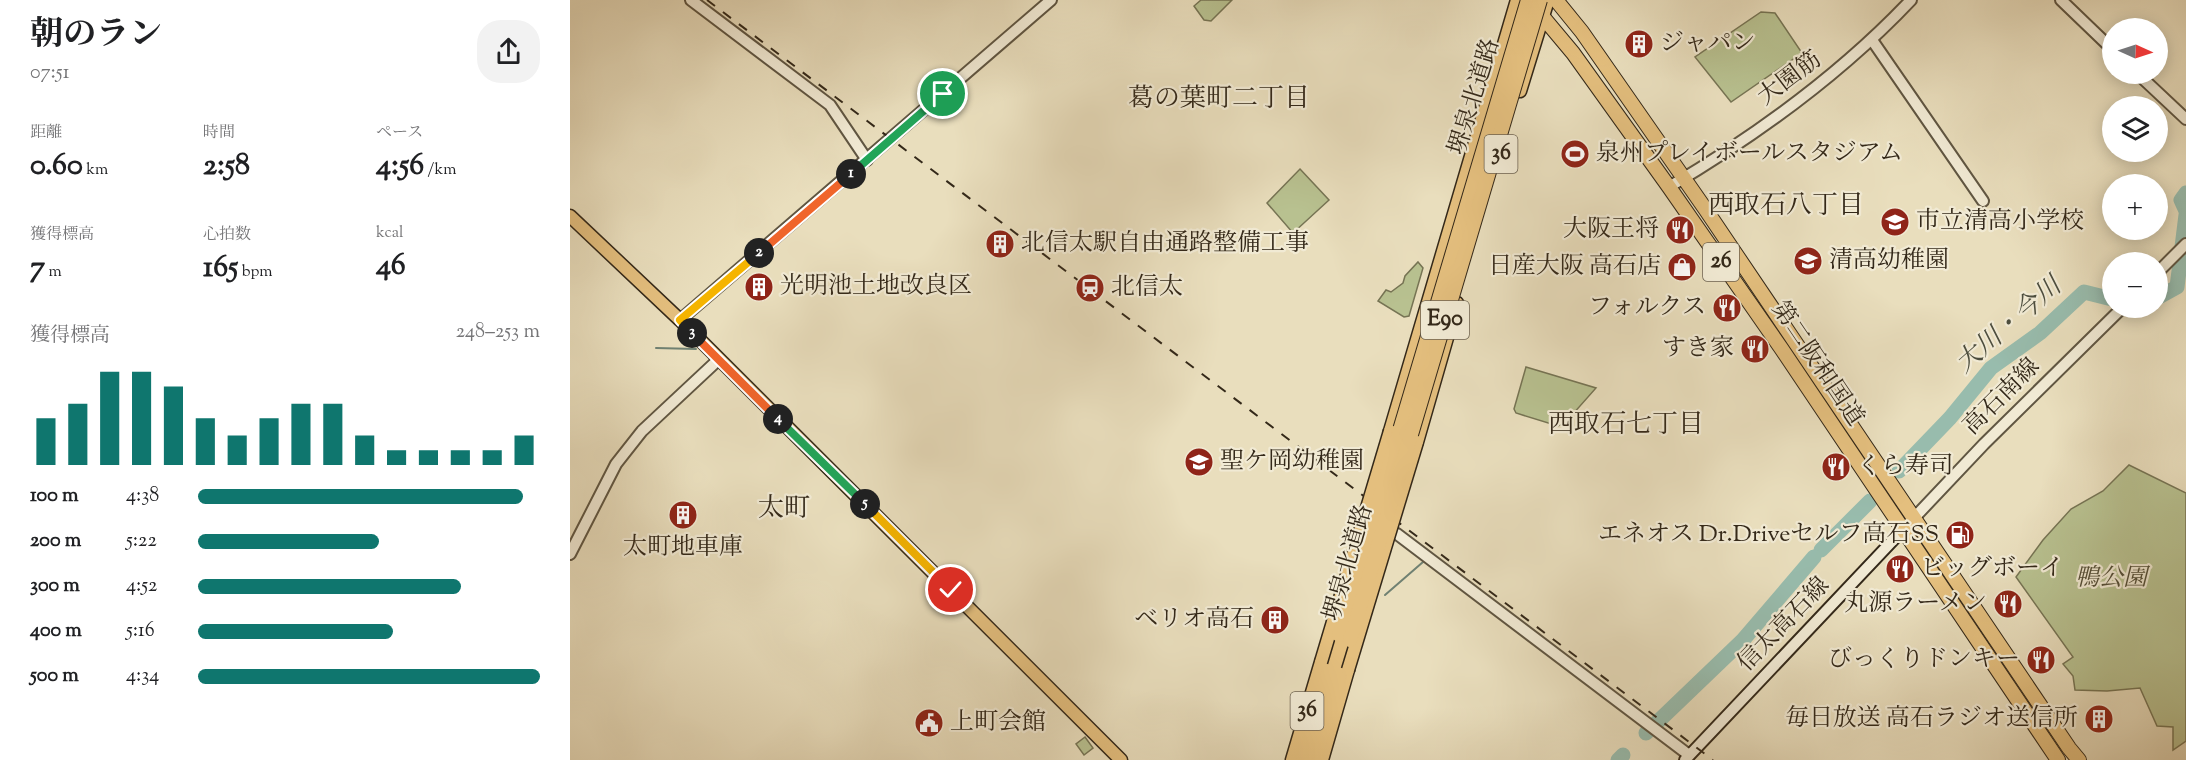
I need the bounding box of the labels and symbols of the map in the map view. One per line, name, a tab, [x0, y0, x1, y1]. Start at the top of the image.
north arrow	[2102, 18, 2168, 84]
place label: ジャパン	[1660, 27, 1756, 61]
building icon: ジャパン	[1623, 28, 1655, 60]
street label: 堺泉北道路	[1441, 35, 1509, 159]
street label: 大園筋	[1751, 44, 1829, 114]
pin	[917, 68, 968, 119]
district label: 葛の葉町二丁目	[1128, 81, 1310, 118]
road number: 36	[1484, 135, 1518, 173]
place label: 泉州プレイボールスタジアム	[1596, 137, 1903, 171]
sports icon: 泉州プレイボールスタジアム	[1559, 138, 1591, 170]
pin: 1	[836, 159, 866, 189]
district label: 西取石八丁目	[1708, 188, 1864, 225]
place label: 市立清高小学校	[1916, 205, 2084, 239]
school or university icon: 市立清高小学校	[1879, 206, 1911, 238]
place label: 大阪王将	[1563, 213, 1659, 247]
restaurant icon: 大阪王将	[1664, 214, 1696, 246]
place label: 北信太駅自由通路整備工事	[1021, 227, 1309, 261]
building icon: 北信太駅自由通路整備工事	[984, 228, 1016, 260]
pin: 2	[744, 238, 774, 268]
road number: 26	[1703, 243, 1739, 281]
place label: 清高幼稚園	[1829, 244, 1949, 278]
school or university icon: 清高幼稚園	[1792, 245, 1824, 277]
place label: 日産大阪 高石店	[1488, 250, 1661, 284]
shop icon: 日産大阪 高石店	[1666, 251, 1698, 283]
water label: 大川・今川	[1948, 267, 2072, 383]
place label: 光明池土地改良区	[780, 270, 972, 304]
building icon: 光明池土地改良区	[743, 271, 775, 303]
place label: 北信太	[1111, 271, 1183, 305]
station icon: 北信太	[1074, 272, 1106, 304]
place label: フォルクス	[1588, 291, 1706, 325]
restaurant icon: フォルクス	[1711, 292, 1743, 324]
street label: 第二阪和国道	[1763, 295, 1871, 433]
road number: E90	[1421, 301, 1469, 339]
pin: 3	[677, 318, 707, 348]
place label: すき家	[1662, 332, 1734, 366]
restaurant icon: すき家	[1739, 333, 1771, 365]
street label: 高石南線	[1956, 351, 2048, 443]
pin: 4	[763, 404, 793, 434]
district label: 西取石七丁目	[1548, 407, 1704, 444]
place label: 聖ケ岡幼稚園	[1220, 445, 1364, 479]
school or university icon: 聖ケ岡幼稚園	[1183, 446, 1215, 478]
place label: くら寿司	[1857, 450, 1953, 484]
restaurant icon: くら寿司	[1820, 451, 1852, 483]
pin: 5	[850, 489, 880, 519]
district label: 太町	[758, 491, 810, 528]
building icon: 太町地車庫	[667, 499, 699, 531]
street label: 堺泉北道路	[1316, 501, 1382, 625]
place label: エネオス Dr.Driveセルフ高石SS	[1598, 518, 1939, 552]
fuel station icon: エネオス Dr.Driveセルフ高石SS	[1944, 519, 1976, 551]
place label: 太町地車庫	[623, 531, 743, 565]
place label: ビッグボーイ	[1921, 552, 2064, 586]
restaurant icon: ビッグボーイ	[1884, 553, 1916, 585]
park label: 鴨公園	[2075, 562, 2151, 596]
pin	[925, 564, 976, 615]
street label: 信太高石線	[1730, 570, 1838, 680]
place label: 丸源ラーメン	[1844, 587, 1987, 621]
restaurant icon: 丸源ラーメン	[1992, 588, 2024, 620]
place label: ベリオ高石	[1134, 603, 1254, 637]
building icon: ベリオ高石	[1259, 604, 1291, 636]
place label: びっくりドンキー	[1828, 643, 2020, 677]
restaurant icon: びっくりドンキー	[2025, 644, 2057, 676]
road number: 36	[1290, 692, 1324, 730]
place label: 毎日放送 高石ラジオ送信所	[1785, 702, 2078, 736]
building icon: 毎日放送 高石ラジオ送信所	[2083, 703, 2115, 735]
place label: 上町会館	[950, 706, 1046, 740]
public building icon: 上町会館	[913, 707, 945, 739]

